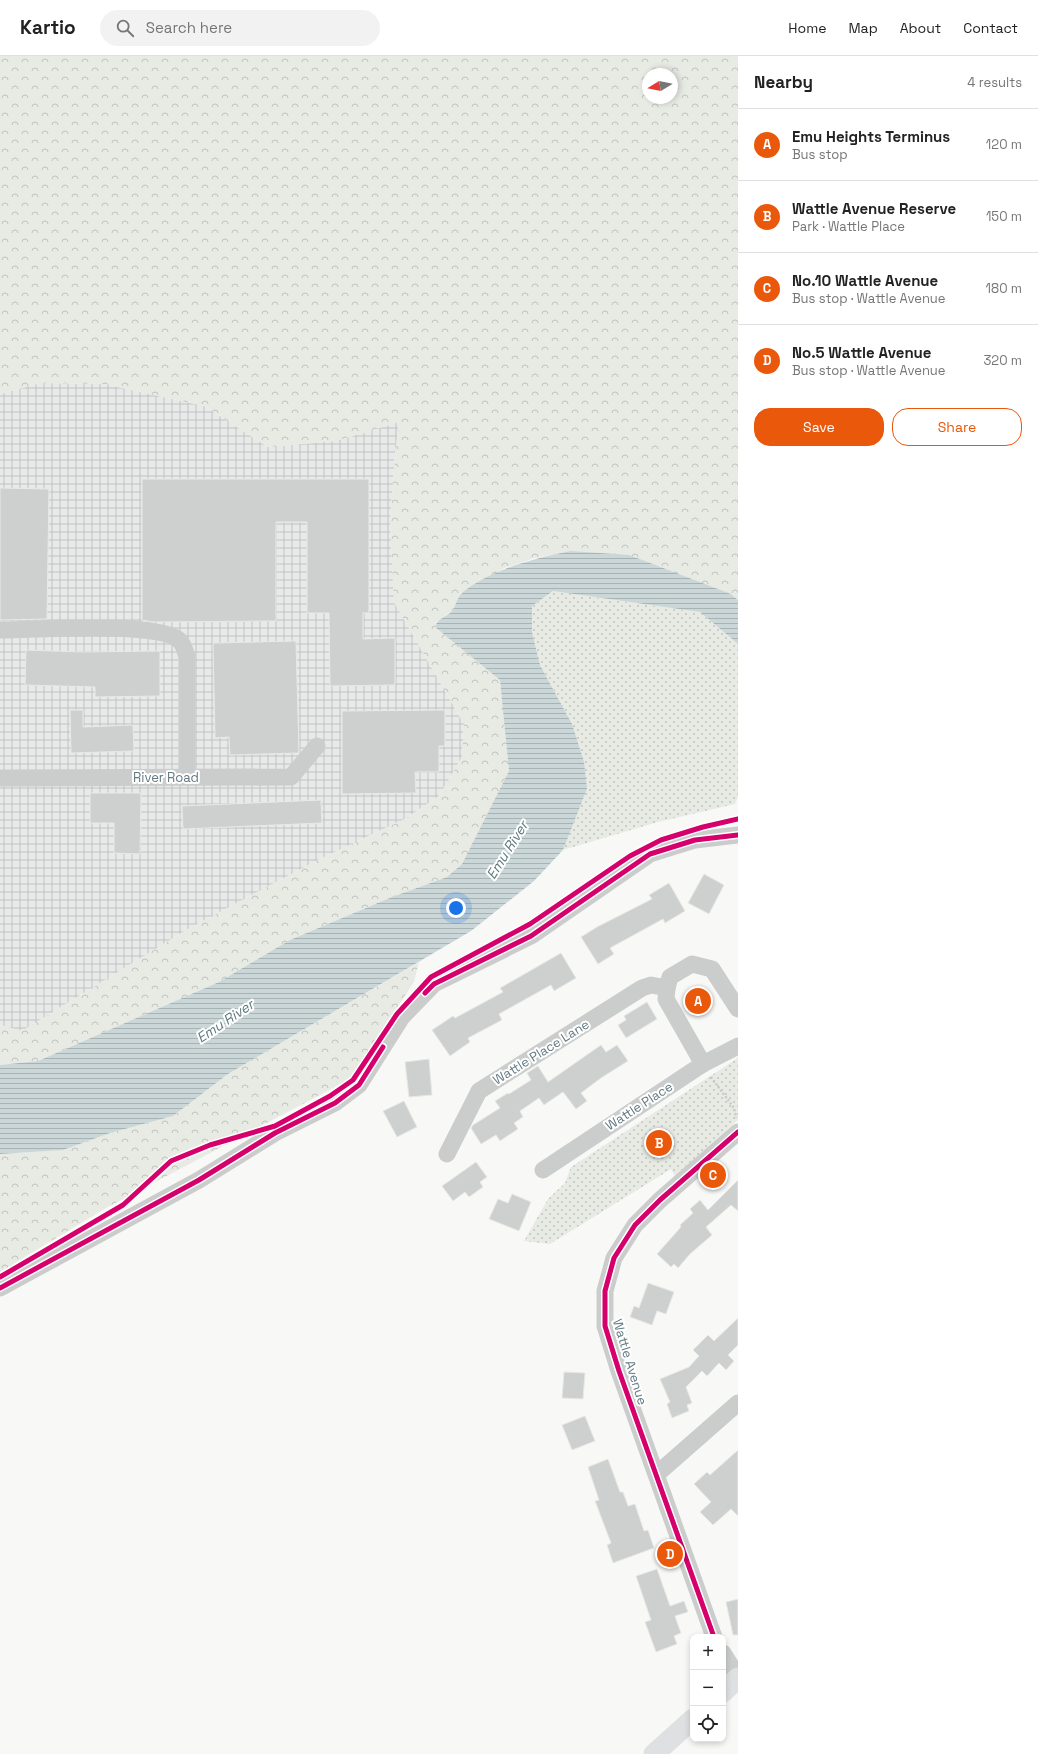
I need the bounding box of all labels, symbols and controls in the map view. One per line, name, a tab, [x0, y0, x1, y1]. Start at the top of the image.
search box	[100, 10, 380, 46]
text: Kartio	[20, 15, 76, 40]
icon: search	[114, 17, 136, 39]
text: Search here	[146, 18, 232, 37]
text: Home	[788, 19, 826, 37]
text: Map	[848, 19, 878, 37]
text: About	[900, 19, 941, 37]
text: Contact	[963, 19, 1018, 37]
north arrow	[642, 68, 678, 104]
text: Nearby	[754, 71, 813, 93]
text: 4 results	[967, 74, 1022, 91]
text: Emu Heights Terminus	[792, 127, 950, 146]
text: A	[763, 136, 771, 153]
text: 120 m	[986, 136, 1022, 153]
text: Bus stop	[792, 146, 848, 163]
text: Wattle Avenue Reserve	[792, 199, 956, 218]
text: B	[763, 208, 771, 225]
text: 150 m	[986, 208, 1022, 225]
text: Park · Wattle Place	[792, 218, 905, 235]
text: No.10 Wattle Avenue	[792, 271, 938, 290]
text: C	[763, 280, 771, 297]
text: 180 m	[986, 280, 1022, 297]
text: Bus stop · Wattle Avenue	[792, 290, 945, 307]
text: No.5 Wattle Avenue	[792, 343, 931, 362]
text: D	[763, 352, 771, 369]
text: 320 m	[983, 352, 1022, 369]
text: Bus stop · Wattle Avenue	[792, 362, 945, 379]
button: Save	[754, 408, 884, 446]
button: Share	[892, 408, 1022, 446]
street label: River Road	[133, 769, 199, 786]
water label: Emu River	[482, 816, 533, 882]
your location	[446, 898, 466, 918]
pin: A	[685, 986, 711, 1016]
water label: Emu River	[193, 994, 258, 1047]
street label: Wattle Place Lane	[490, 1016, 592, 1088]
street label: Wattle Place	[602, 1078, 676, 1134]
pin: B	[646, 1128, 672, 1158]
pin: C	[700, 1160, 726, 1190]
street label: Wattle Avenue	[609, 1317, 651, 1407]
pin: D	[657, 1539, 683, 1569]
map controls	[690, 1634, 726, 1742]
button: +	[690, 1634, 726, 1670]
button: −	[690, 1670, 726, 1706]
button: locate	[690, 1706, 726, 1742]

